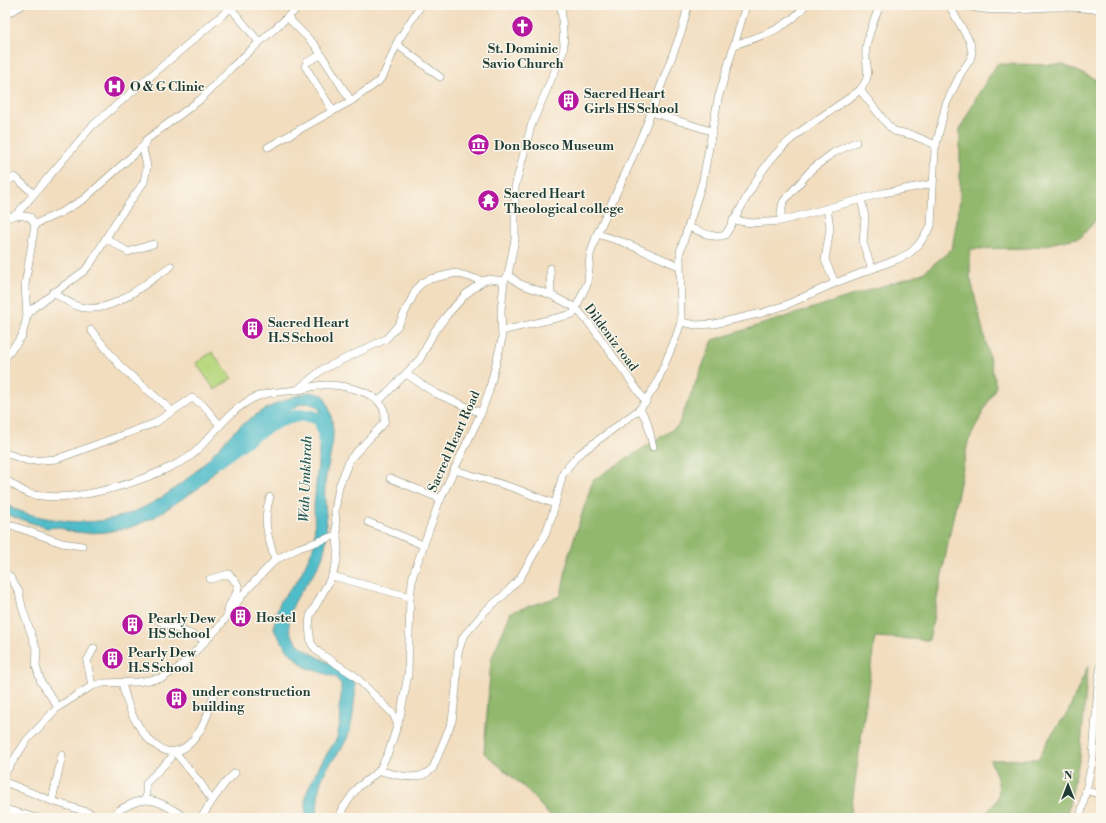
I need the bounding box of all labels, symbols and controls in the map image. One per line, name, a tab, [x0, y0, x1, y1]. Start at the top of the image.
church icon: St. Dominic Savio Church	[510, 13, 536, 39]
place label: St. Dominic Savio Church	[482, 41, 564, 72]
hospital icon: O & G Clinic	[101, 73, 127, 99]
place label: O & G Clinic	[130, 79, 205, 95]
place label: Sacred Heart Girls HS School	[584, 86, 679, 117]
building icon: Sacred Heart Girls HS School	[555, 87, 581, 113]
museum icon: Don Bosco Museum	[466, 132, 492, 158]
place label: Don Bosco Museum	[494, 138, 614, 154]
place label: Sacred Heart Theological college	[504, 186, 624, 217]
temple icon: Sacred Heart Theological college	[476, 187, 502, 213]
street label: Dildeniz road	[581, 301, 642, 375]
place label: Sacred Heart H.S School	[268, 315, 350, 346]
building icon: Sacred Heart H.S School	[239, 316, 265, 342]
street label: Sacred Heart Road	[424, 387, 484, 495]
water label: Wah Umkhrah	[295, 435, 317, 523]
building icon: Hostel	[227, 604, 253, 630]
place label: Hostel	[256, 610, 297, 626]
place label: Pearly Dew HS School	[148, 611, 217, 642]
building icon: Pearly Dew HS School	[119, 612, 145, 638]
place label: Pearly Dew H.S School	[128, 645, 197, 676]
building icon: Pearly Dew H.S School	[100, 646, 126, 672]
place label: under construction building	[192, 684, 311, 715]
building icon: under construction building	[164, 685, 190, 711]
north arrow	[1048, 765, 1088, 805]
text: N	[1064, 769, 1073, 783]

